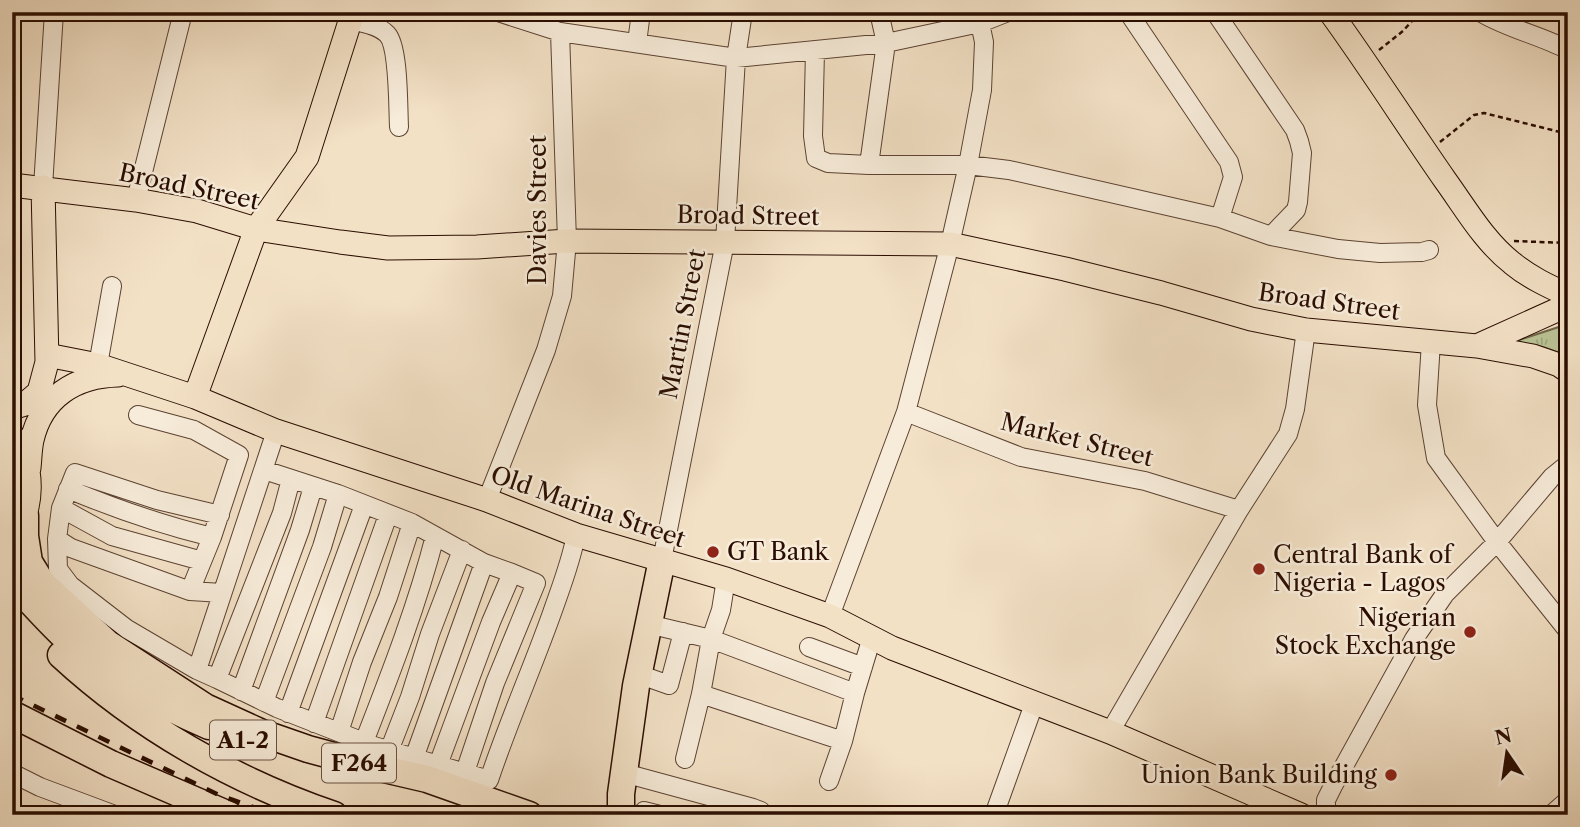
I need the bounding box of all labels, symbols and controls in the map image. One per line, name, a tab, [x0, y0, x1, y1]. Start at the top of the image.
street label: Davies Street	[523, 134, 552, 285]
street label: Broad Street	[116, 157, 263, 216]
street label: Broad Street	[676, 200, 820, 231]
street label: Martin Street	[654, 246, 711, 401]
street label: Broad Street	[1256, 277, 1402, 326]
street label: Market Street	[998, 407, 1157, 473]
street label: Old Marina Street	[487, 460, 690, 554]
place label: GT Bank	[727, 537, 830, 566]
place label: Central Bank of Nigeria - Lagos	[1273, 540, 1454, 597]
marker: GT Bank	[705, 544, 721, 560]
marker: Central Bank of Nigeria - Lagos	[1251, 561, 1267, 577]
place label: Nigerian Stock Exchange	[1275, 603, 1456, 660]
marker: Nigerian Stock Exchange	[1462, 624, 1478, 640]
north arrow	[1472, 718, 1542, 788]
road number: A1-2	[210, 720, 276, 760]
text: N	[1493, 724, 1514, 750]
road number: F264	[322, 744, 396, 782]
place label: Union Bank Building	[1141, 760, 1377, 789]
marker: Union Bank Building	[1383, 767, 1399, 783]

